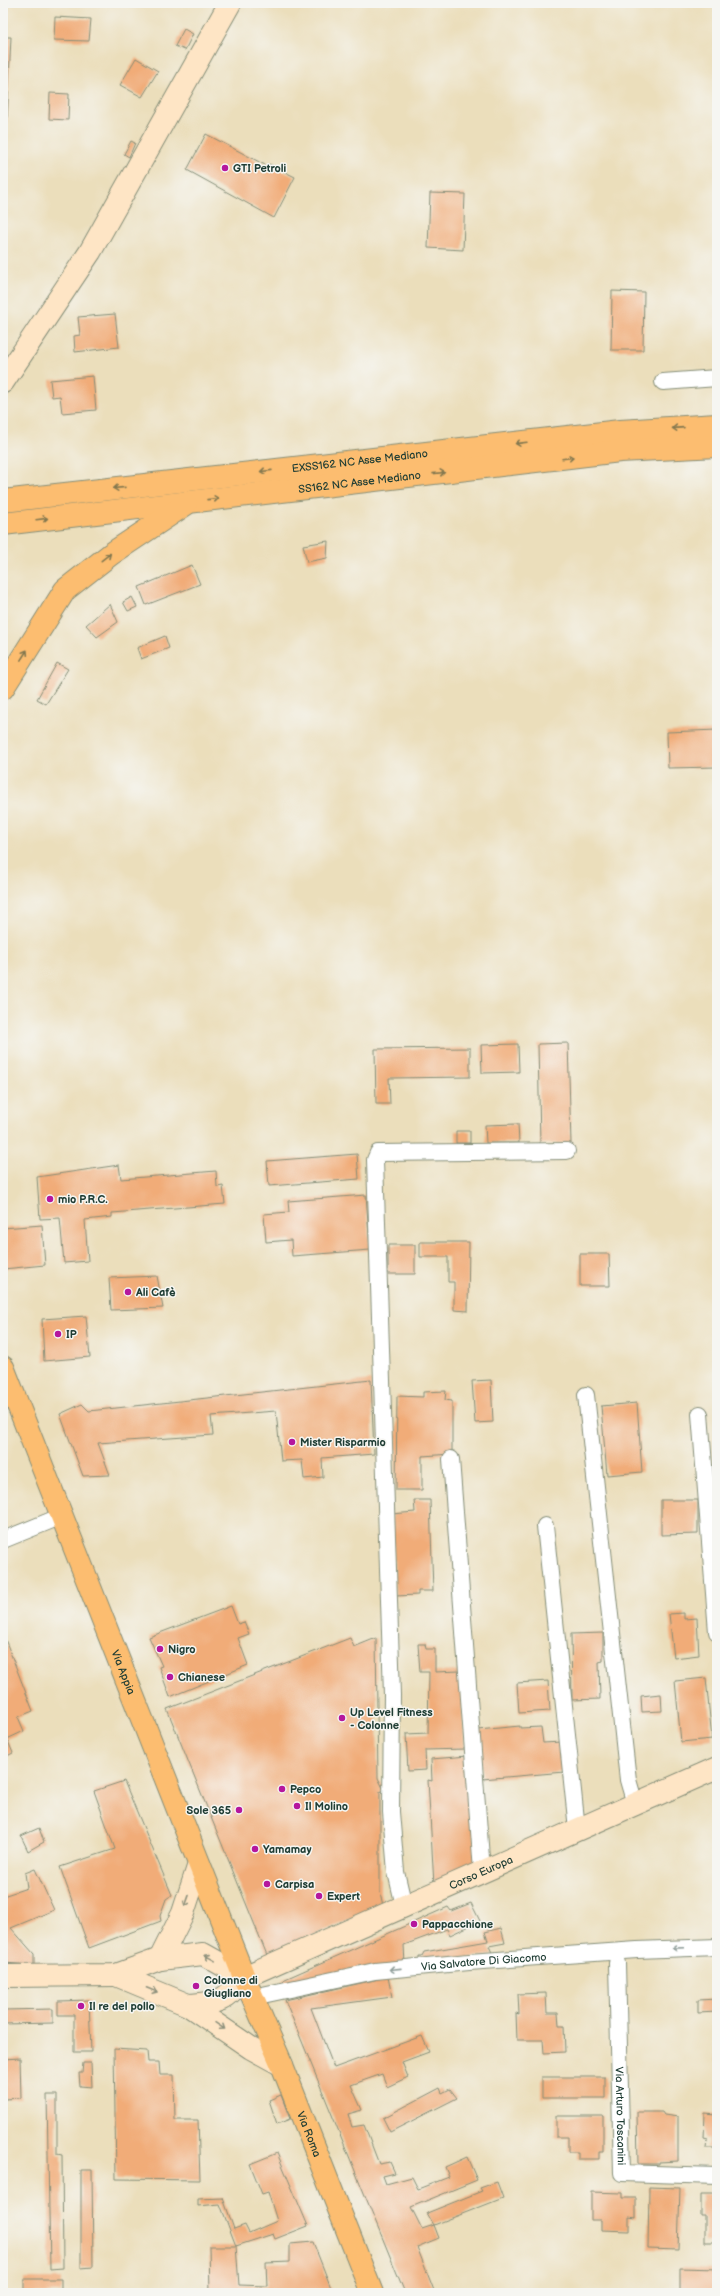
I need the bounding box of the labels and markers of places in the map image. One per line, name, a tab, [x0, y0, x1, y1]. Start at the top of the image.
place label: GTI Petroli	[233, 162, 287, 175]
marker: GTI Petroli	[220, 163, 230, 173]
place label: mio P.R.C.	[58, 1193, 108, 1206]
marker: mio P.R.C.	[45, 1194, 55, 1204]
place label: Ali Cafè	[135, 1286, 176, 1299]
marker: Ali Cafè	[123, 1287, 133, 1297]
place label: IP	[66, 1328, 77, 1341]
marker: IP	[53, 1329, 63, 1339]
place label: Mister Risparmio	[300, 1436, 386, 1449]
marker: Mister Risparmio	[287, 1437, 297, 1447]
place label: Nigro	[168, 1643, 196, 1656]
marker: Nigro	[155, 1644, 165, 1654]
place label: Chianese	[178, 1671, 225, 1684]
marker: Chianese	[165, 1672, 175, 1682]
place label: Up Level Fitness - Colonne	[350, 1706, 433, 1732]
marker: Up Level Fitness - Colonne	[337, 1713, 347, 1723]
place label: Pepco	[290, 1783, 321, 1796]
marker: Pepco	[277, 1784, 287, 1794]
place label: Il Molino	[305, 1800, 348, 1813]
marker: Il Molino	[292, 1801, 302, 1811]
place label: Sole 365	[187, 1804, 232, 1817]
marker: Sole 365	[234, 1805, 244, 1815]
place label: Yamamay	[263, 1843, 311, 1856]
marker: Yamamay	[250, 1844, 260, 1854]
place label: Carpisa	[275, 1878, 314, 1891]
marker: Carpisa	[262, 1879, 272, 1889]
place label: Expert	[327, 1890, 360, 1903]
marker: Expert	[314, 1891, 324, 1901]
place label: Pappacchione	[422, 1918, 493, 1931]
marker: Pappacchione	[409, 1919, 419, 1929]
place label: Colonne di Giugliano	[204, 1974, 258, 2000]
marker: Colonne di Giugliano	[191, 1981, 201, 1991]
place label: Il re del pollo	[89, 2000, 155, 2013]
marker: Il re del pollo	[76, 2001, 86, 2011]

